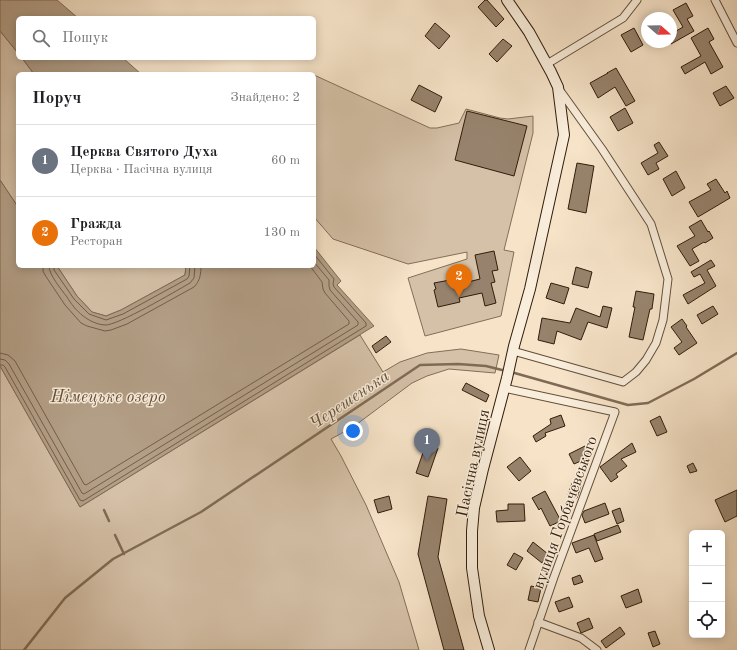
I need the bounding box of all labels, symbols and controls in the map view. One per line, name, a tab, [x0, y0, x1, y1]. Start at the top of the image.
north arrow	[641, 12, 677, 48]
search box	[16, 16, 316, 60]
icon: search	[30, 27, 52, 49]
text: Пошук	[62, 31, 108, 46]
text: Поруч	[32, 90, 81, 107]
text: Знайдено: 2	[231, 91, 300, 104]
text: Церква Святого Духа	[70, 145, 218, 160]
text: 1	[41, 154, 49, 167]
text: 60 m	[271, 154, 300, 167]
text: Церква · Пасічна вулиця	[70, 163, 213, 176]
text: Гражда	[70, 217, 122, 232]
text: 2	[41, 226, 49, 239]
text: 130 m	[263, 226, 300, 239]
text: Ресторан	[70, 235, 123, 248]
pin: 2	[446, 264, 472, 297]
water label: Черешенька	[307, 368, 393, 433]
water label: Німецьке озеро	[49, 389, 166, 406]
street label: Пасічна вулиця	[455, 408, 493, 519]
your location	[343, 421, 363, 441]
pin: 1	[414, 428, 440, 461]
street label: вулиця Горбачевського	[531, 434, 601, 591]
map controls	[689, 530, 725, 638]
button: +	[689, 530, 725, 566]
button: −	[689, 566, 725, 602]
button: locate	[689, 602, 725, 638]

